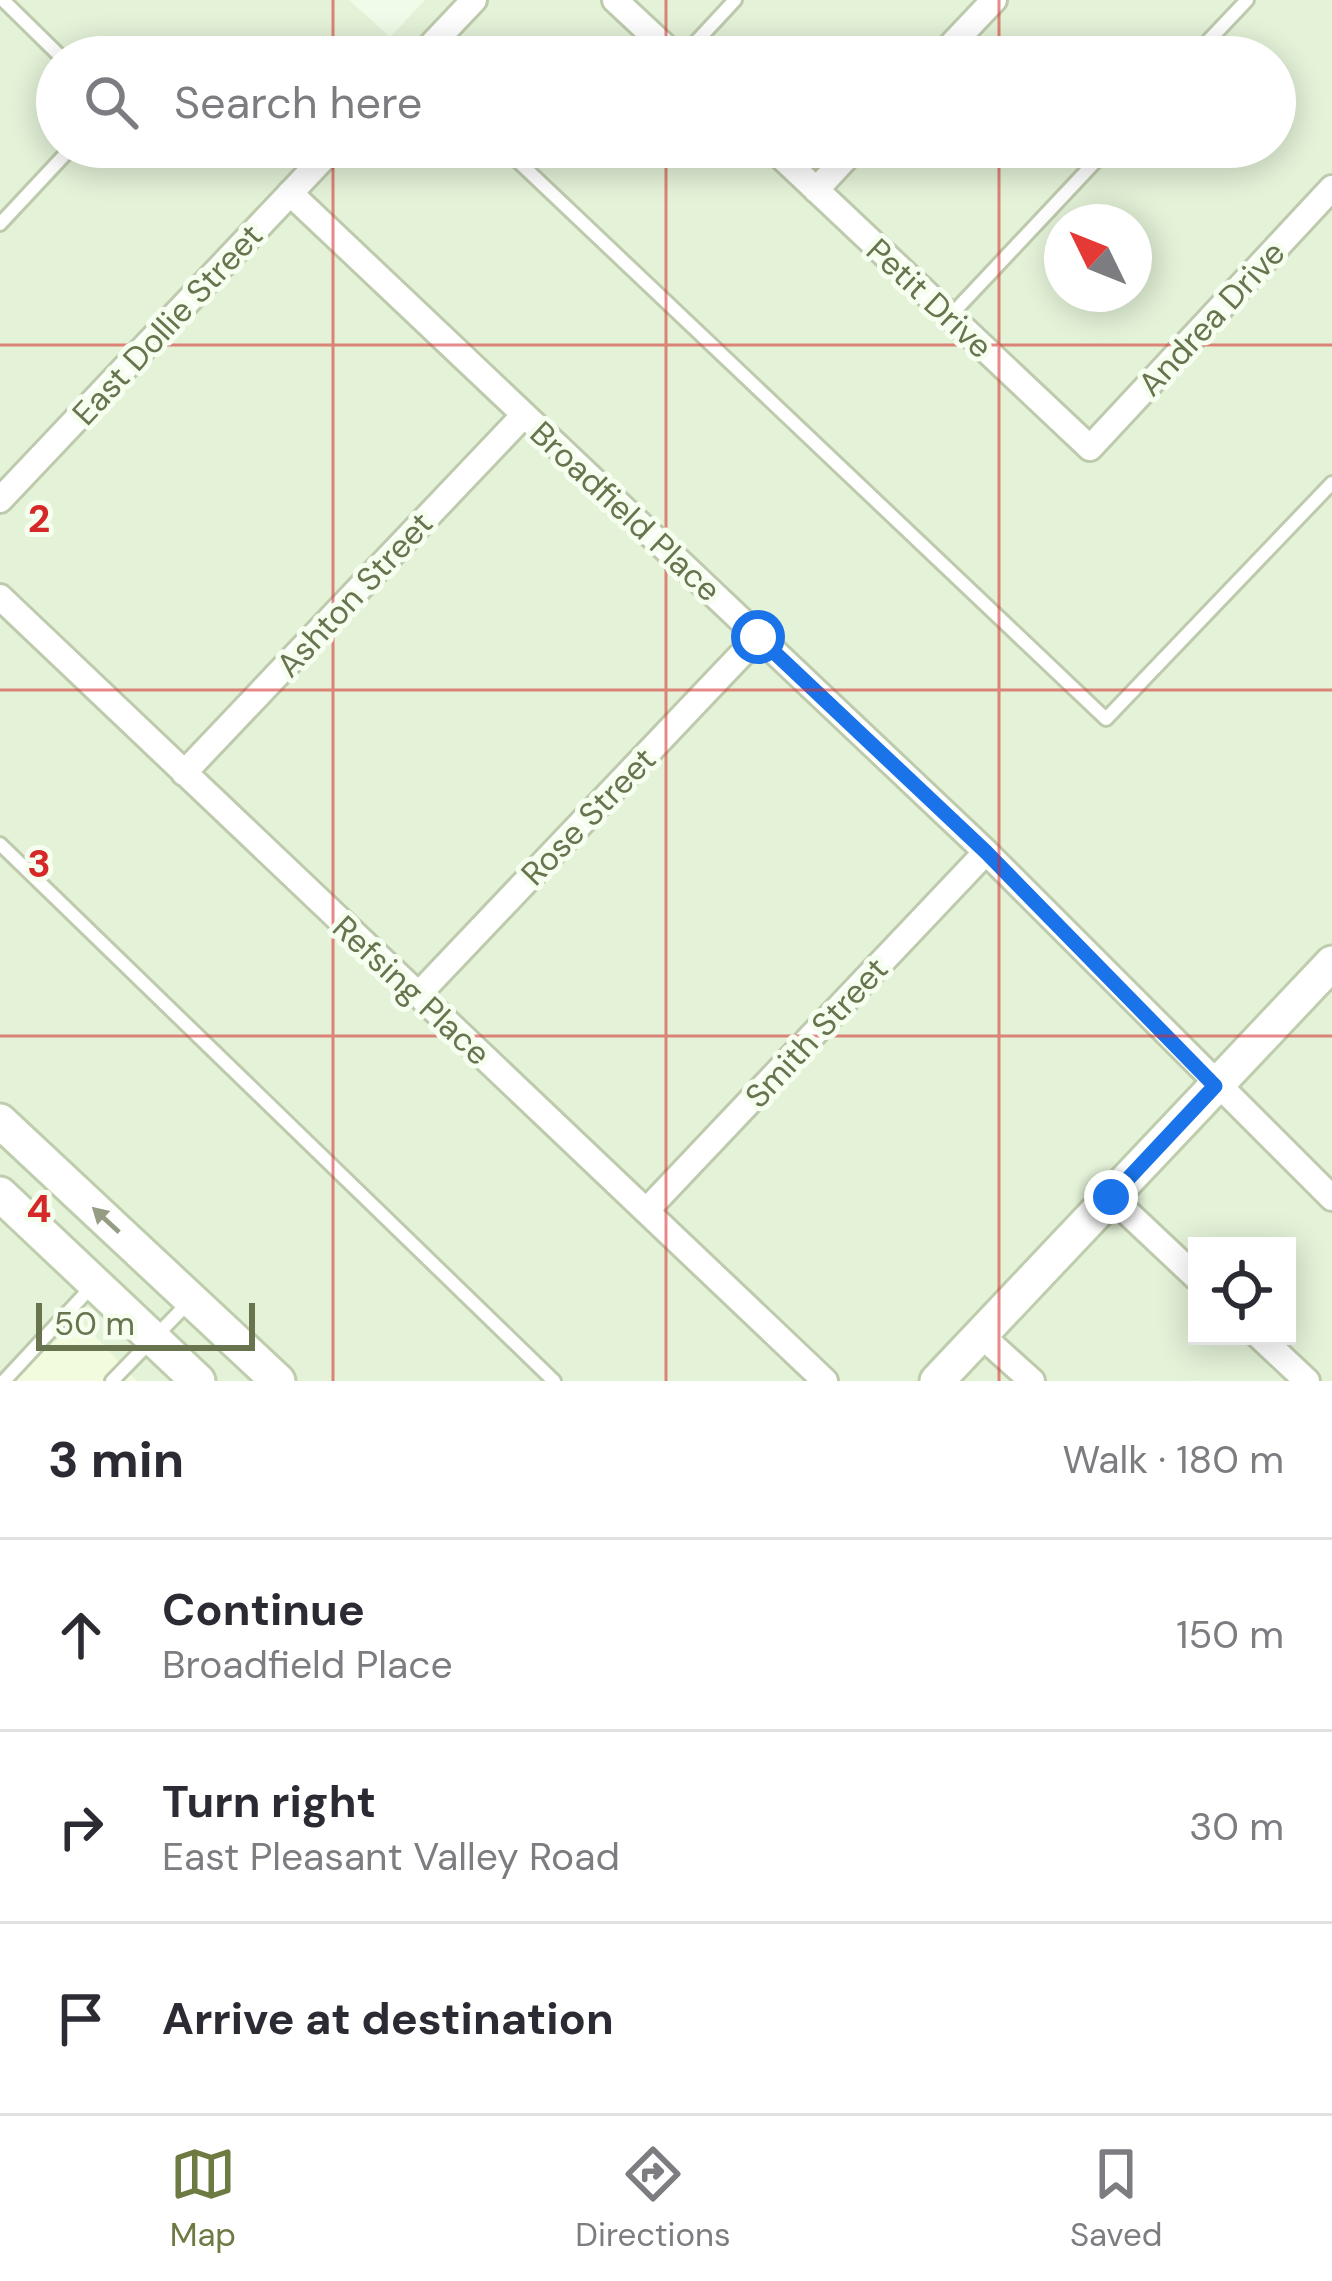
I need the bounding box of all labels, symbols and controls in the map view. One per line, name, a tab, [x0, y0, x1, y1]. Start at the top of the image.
search box	[36, 36, 1296, 168]
icon: search	[78, 69, 144, 135]
text: Search here	[174, 73, 422, 132]
north arrow	[1044, 204, 1152, 312]
street label: East Dollie Street	[63, 215, 272, 434]
street label: Petit Drive	[858, 229, 1002, 368]
street label: Andrea Drive	[1129, 232, 1294, 405]
street label: Broadfield Place	[521, 412, 730, 611]
text: 2	[28, 493, 50, 544]
street label: Ashton Street	[267, 503, 442, 686]
route start	[731, 610, 785, 664]
street label: Rose Street	[512, 738, 665, 895]
text: 3	[27, 838, 51, 889]
street label: Refsing Place	[324, 906, 500, 1075]
street label: Smith Street	[736, 948, 897, 1117]
route end	[1084, 1170, 1138, 1224]
text: 4	[26, 1183, 52, 1234]
one-way arrow	[92, 1206, 121, 1234]
map controls	[1188, 1237, 1296, 1345]
button: locate	[1188, 1237, 1296, 1345]
scale bar	[36, 1297, 255, 1350]
text: 50 m	[54, 1302, 135, 1345]
text: 3 min	[48, 1426, 184, 1493]
text: Walk · 180 m	[1062, 1434, 1284, 1485]
text: Continue	[162, 1580, 365, 1639]
icon: ahead	[48, 1602, 114, 1668]
text: 150 m	[1176, 1609, 1284, 1660]
text: Broadfield Place	[162, 1639, 453, 1690]
text: Turn right	[162, 1772, 376, 1831]
icon: right	[48, 1794, 114, 1860]
text: 30 m	[1189, 1801, 1284, 1852]
text: East Pleasant Valley Road	[162, 1831, 620, 1882]
icon: arrive	[48, 1986, 114, 2052]
text: Arrive at destination	[162, 1989, 614, 2048]
tab: Map	[170, 2141, 236, 2256]
tab: Directions	[575, 2141, 731, 2256]
tab: Saved	[1070, 2141, 1162, 2256]

